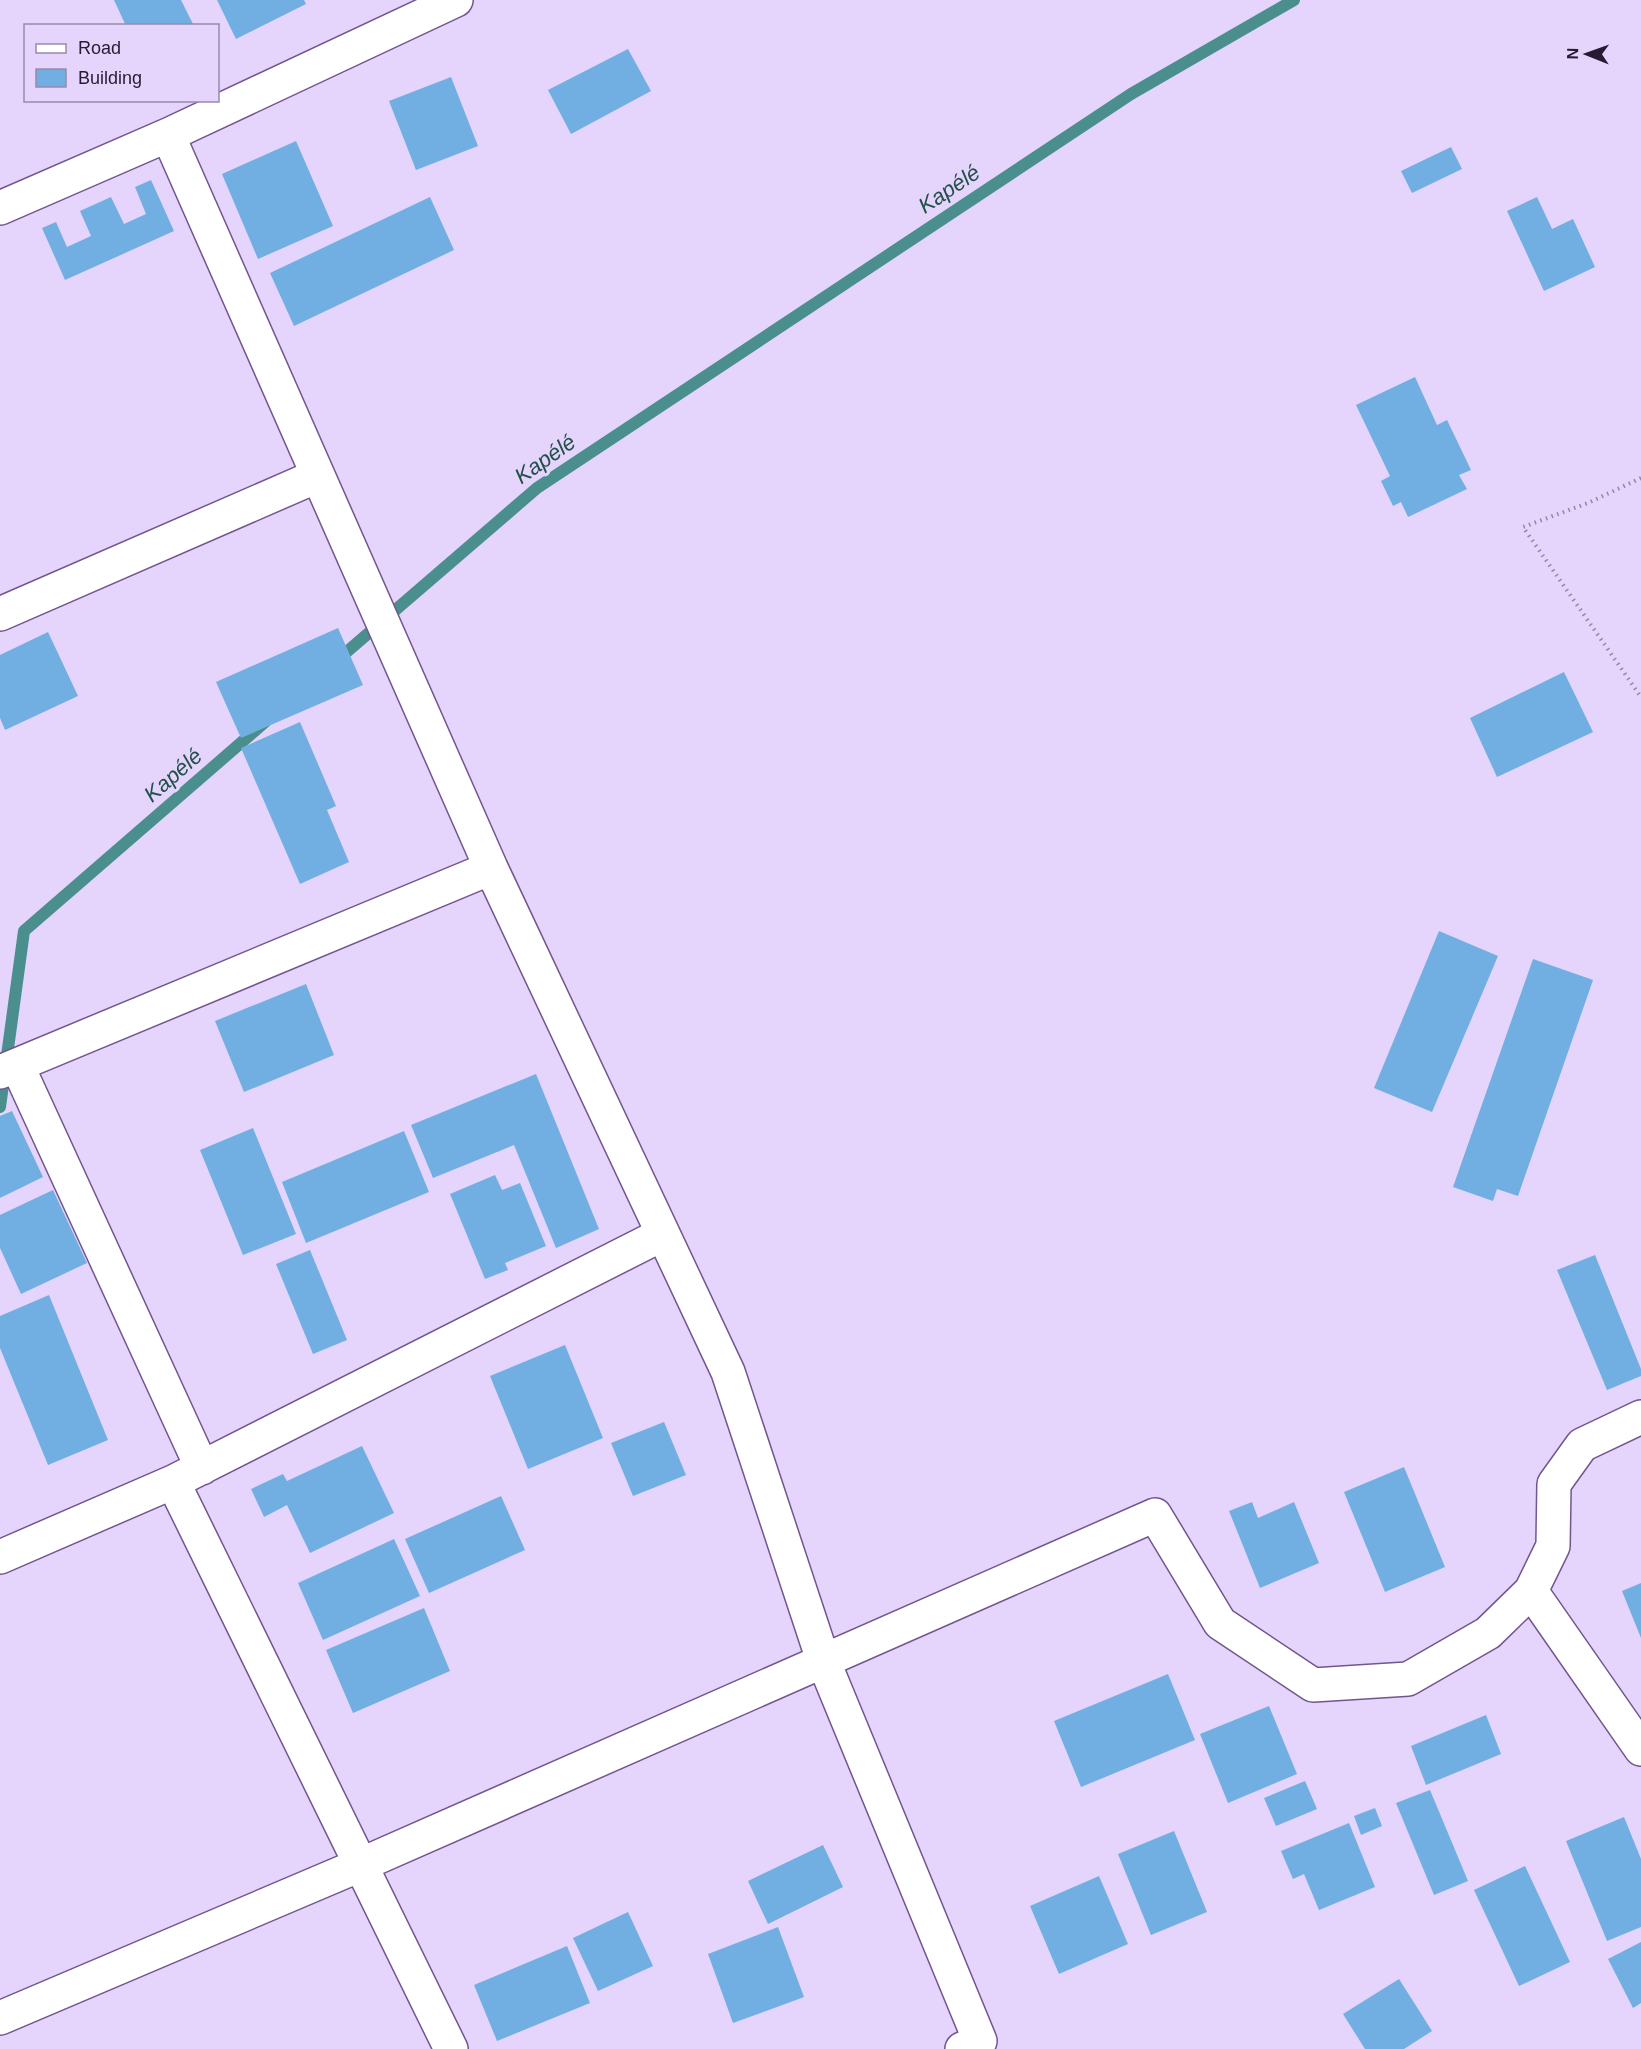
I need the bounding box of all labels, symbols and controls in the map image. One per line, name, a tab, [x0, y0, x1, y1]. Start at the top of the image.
legend	[24, 24, 219, 102]
north arrow	[1557, 24, 1617, 84]
text: Road	[78, 38, 121, 58]
text: N	[1564, 48, 1581, 60]
text: Building	[78, 68, 142, 88]
water label: Kapélé	[914, 159, 984, 219]
water label: Kapélé	[510, 429, 580, 489]
water label: Kapélé	[139, 743, 207, 807]

